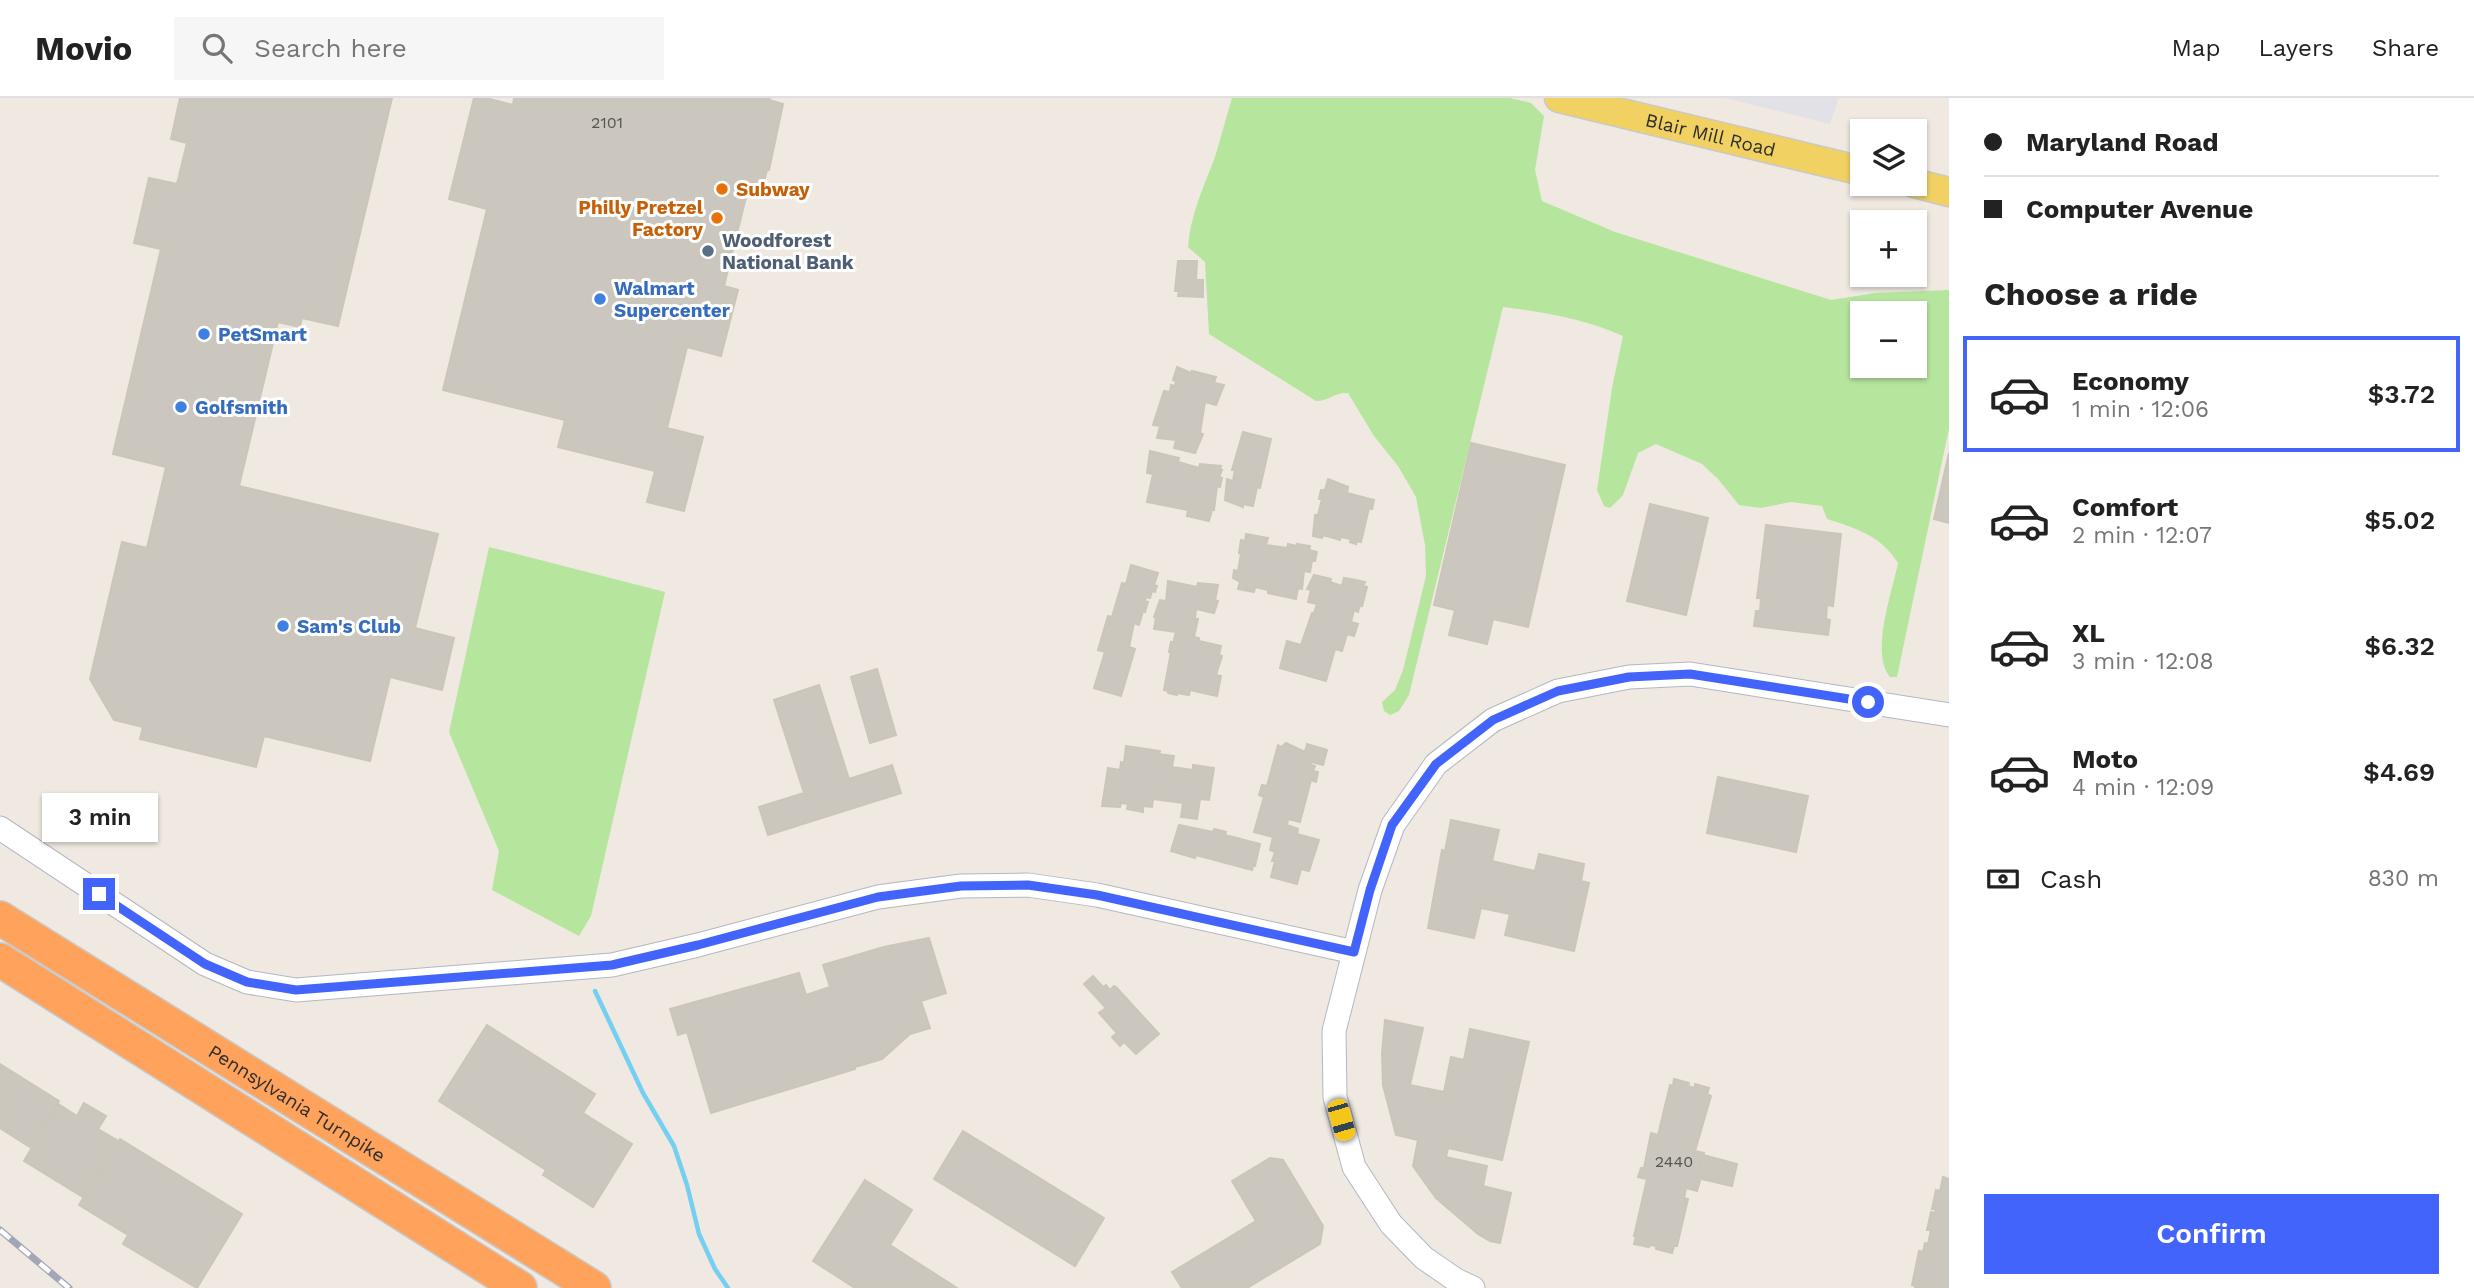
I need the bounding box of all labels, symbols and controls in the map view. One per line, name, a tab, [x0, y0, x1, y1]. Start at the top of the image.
search box	[174, 17, 664, 80]
text: Movio	[35, 29, 132, 68]
icon: search	[198, 29, 236, 67]
text: Search here	[254, 33, 407, 63]
text: Map	[2172, 34, 2220, 62]
text: Layers	[2258, 34, 2334, 62]
text: Share	[2372, 34, 2439, 62]
street label: Blair Mill Road	[1643, 108, 1778, 162]
house number: 2101	[591, 113, 623, 132]
map controls	[1850, 119, 1927, 378]
button: layers	[1850, 119, 1927, 196]
text: Maryland Road	[2026, 127, 2219, 157]
place label: Subway	[736, 178, 810, 201]
marker: Subway	[714, 181, 730, 197]
text: Computer Avenue	[2026, 194, 2253, 224]
place label: Philly Pretzel Factory	[578, 196, 704, 241]
marker: Philly Pretzel Factory	[709, 210, 725, 226]
button: +	[1850, 210, 1927, 287]
place label: Woodforest National Bank	[722, 229, 854, 274]
marker: Woodforest National Bank	[700, 243, 716, 259]
text: Choose a ride	[1984, 275, 2198, 313]
place label: Walmart Supercenter	[614, 277, 731, 322]
marker: Walmart Supercenter	[592, 291, 608, 307]
button: −	[1850, 301, 1927, 378]
place label: PetSmart	[218, 323, 308, 346]
marker: PetSmart	[196, 326, 212, 342]
icon: car	[1988, 363, 2051, 426]
text: Economy	[2072, 366, 2189, 396]
text: $3.72	[2368, 379, 2435, 409]
place label: Golfsmith	[195, 396, 288, 419]
text: 1 min · 12:06	[2072, 396, 2209, 423]
marker: Golfsmith	[173, 399, 189, 415]
icon: car	[1988, 489, 2051, 552]
text: Comfort	[2072, 492, 2178, 522]
text: $5.02	[2365, 505, 2435, 535]
text: 2 min · 12:07	[2072, 522, 2212, 549]
place label: Sam's Club	[297, 615, 401, 638]
icon: car	[1988, 615, 2051, 678]
marker: Sam's Club	[275, 618, 291, 634]
text: XL	[2072, 618, 2105, 648]
text: $6.32	[2365, 631, 2435, 661]
text: 3 min · 12:08	[2072, 648, 2214, 675]
route start	[1852, 686, 1884, 718]
icon: car	[1988, 741, 2051, 804]
text: Moto	[2072, 744, 2138, 774]
text: $4.69	[2363, 757, 2435, 787]
text: 4 min · 12:09	[2072, 774, 2214, 801]
callout: 3 min	[41, 792, 157, 842]
text: 3 min	[68, 804, 132, 831]
icon: cash	[1984, 860, 2022, 898]
text: Cash	[2040, 864, 2102, 894]
text: 830 m	[2368, 865, 2439, 892]
route end	[83, 878, 115, 910]
street label: Pennsylvania Turnpike	[204, 1040, 390, 1167]
car	[1326, 1097, 1357, 1143]
house number: 2440	[1655, 1152, 1693, 1171]
button: Confirm	[1984, 1194, 2439, 1274]

